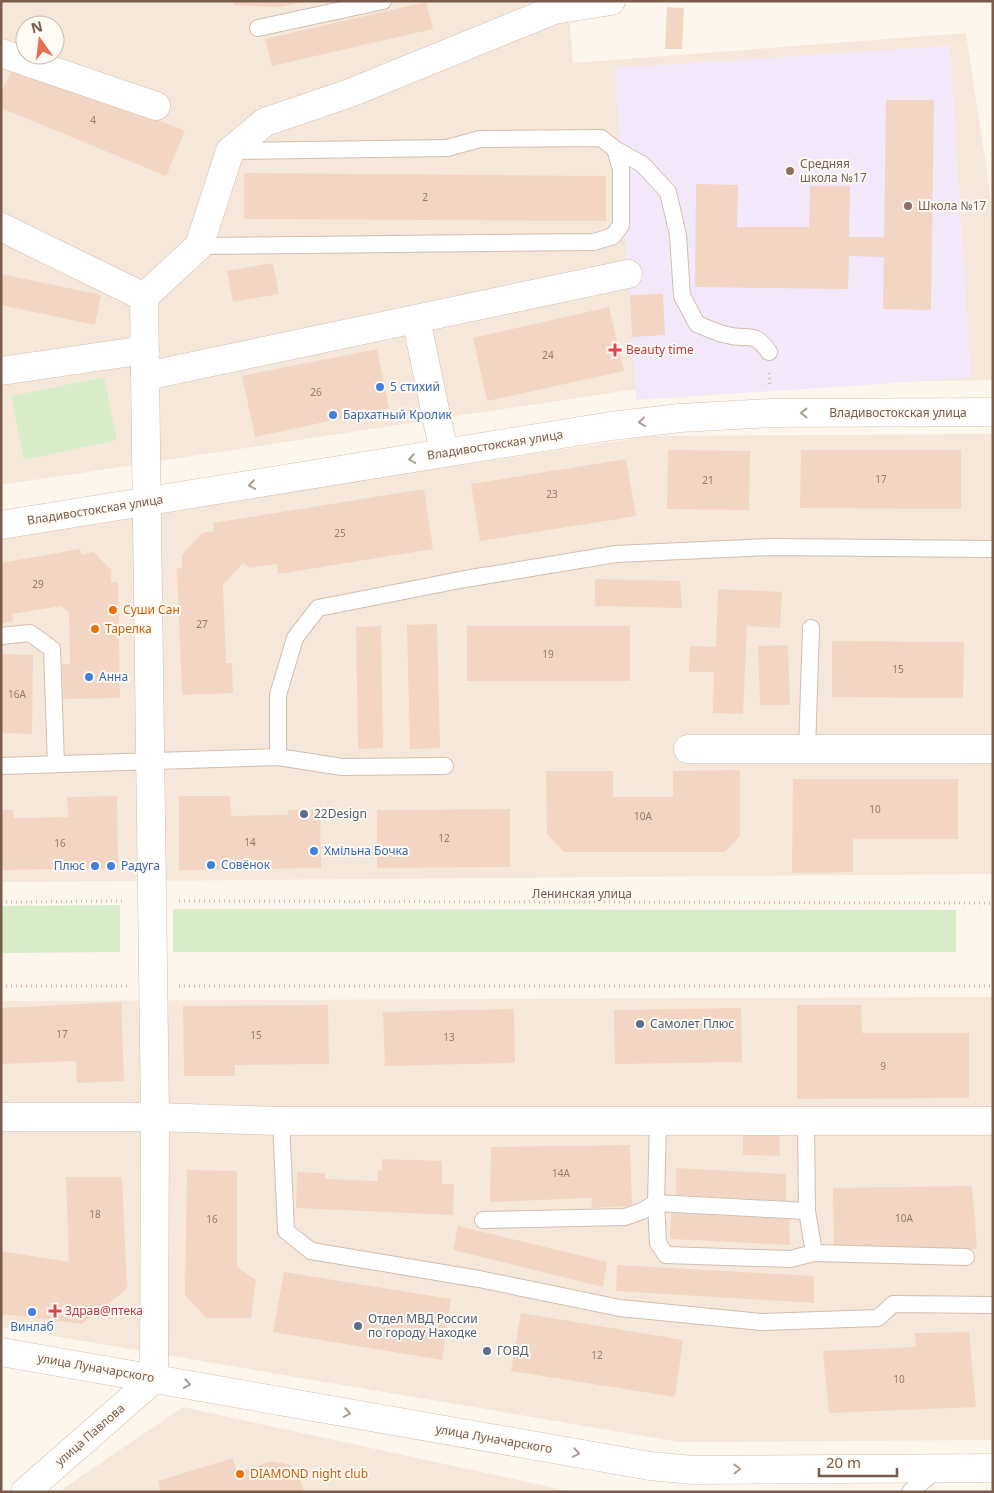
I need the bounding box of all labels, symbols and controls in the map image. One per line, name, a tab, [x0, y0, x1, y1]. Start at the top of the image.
north arrow	[15, 15, 65, 65]
text: N	[29, 16, 45, 37]
house number: 4	[90, 113, 96, 127]
place label: Средняя школа №17	[800, 155, 867, 186]
marker: Средняя школа №17	[784, 165, 796, 177]
house number: 2	[422, 190, 428, 204]
place label: Школа №17	[918, 197, 987, 214]
marker: Школа №17	[902, 200, 914, 212]
place label: Beauty time	[626, 341, 694, 358]
marker: Beauty time	[608, 343, 622, 357]
house number: 24	[542, 348, 554, 362]
place label: 5 стихий	[390, 378, 440, 395]
marker: 5 стихий	[374, 381, 386, 393]
house number: 26	[310, 385, 322, 399]
street label: Владивостокская улица	[829, 404, 967, 421]
place label: Бархатный Кролик	[343, 406, 453, 423]
one-way arrow	[800, 408, 808, 418]
marker: Бархатный Кролик	[327, 409, 339, 421]
one-way arrow	[638, 417, 646, 428]
street label: Владивостокская улица	[426, 425, 564, 464]
one-way arrow	[408, 453, 417, 463]
house number: 17	[875, 472, 887, 486]
house number: 21	[702, 473, 714, 487]
one-way arrow	[248, 480, 256, 490]
house number: 23	[546, 487, 558, 501]
street label: Владивостокская улица	[26, 490, 164, 529]
house number: 25	[334, 526, 346, 540]
house number: 29	[32, 577, 44, 591]
place label: Суши Сан	[123, 601, 180, 618]
marker: Суши Сан	[107, 604, 119, 616]
house number: 27	[196, 617, 208, 631]
place label: Тарелка	[105, 620, 152, 637]
marker: Тарелка	[89, 623, 101, 635]
house number: 19	[542, 647, 554, 661]
house number: 15	[892, 662, 904, 676]
place label: Анна	[99, 668, 128, 685]
marker: Анна	[83, 671, 95, 683]
house number: 16А	[8, 687, 27, 701]
house number: 10	[869, 802, 881, 816]
place label: 22Design	[314, 805, 367, 822]
marker: 22Design	[298, 808, 310, 820]
house number: 10А	[634, 809, 653, 823]
house number: 12	[438, 831, 450, 845]
house number: 14	[244, 835, 256, 849]
house number: 16	[54, 836, 66, 850]
place label: Хмільна Бочка	[324, 842, 408, 859]
marker: Хмільна Бочка	[308, 845, 320, 857]
place label: Совёнок	[221, 856, 271, 873]
place label: Плюс	[54, 857, 85, 874]
place label: Радуга	[121, 857, 160, 874]
marker: Совёнок	[205, 859, 217, 871]
marker: Плюс	[89, 860, 101, 872]
marker: Радуга	[105, 860, 117, 872]
street label: Ленинская улица	[532, 885, 632, 902]
place label: Самолет Плюс	[650, 1015, 734, 1032]
marker: Самолет Плюс	[634, 1018, 646, 1030]
house number: 17	[56, 1027, 68, 1041]
house number: 15	[250, 1028, 262, 1042]
house number: 13	[443, 1030, 455, 1044]
house number: 9	[880, 1059, 886, 1073]
house number: 14А	[552, 1166, 571, 1180]
house number: 18	[89, 1207, 101, 1221]
house number: 10А	[895, 1211, 914, 1225]
house number: 16	[206, 1212, 218, 1226]
place label: Здрав@птека	[65, 1302, 143, 1319]
marker: Здрав@птека	[49, 1305, 61, 1317]
marker: Винлаб	[26, 1306, 38, 1318]
place label: Отдел МВД России по городу Находке	[368, 1310, 478, 1341]
place label: Винлаб	[10, 1318, 54, 1335]
marker: Отдел МВД России по городу Находке	[352, 1320, 364, 1332]
place label: ГОВД	[497, 1342, 529, 1359]
marker: ГОВД	[481, 1345, 493, 1357]
house number: 12	[591, 1348, 603, 1362]
street label: улица Луначарского	[36, 1349, 156, 1386]
house number: 10	[893, 1372, 905, 1386]
one-way arrow	[183, 1379, 192, 1389]
street label: улица Павлова	[51, 1400, 128, 1470]
one-way arrow	[343, 1407, 352, 1417]
street label: улица Луначарского	[434, 1420, 554, 1457]
scale bar	[819, 1446, 896, 1478]
one-way arrow	[572, 1448, 581, 1458]
text: 20 m	[826, 1452, 861, 1472]
one-way arrow	[734, 1464, 742, 1474]
place label: DIAMOND night club	[250, 1465, 368, 1482]
marker: DIAMOND night club	[234, 1468, 246, 1480]

